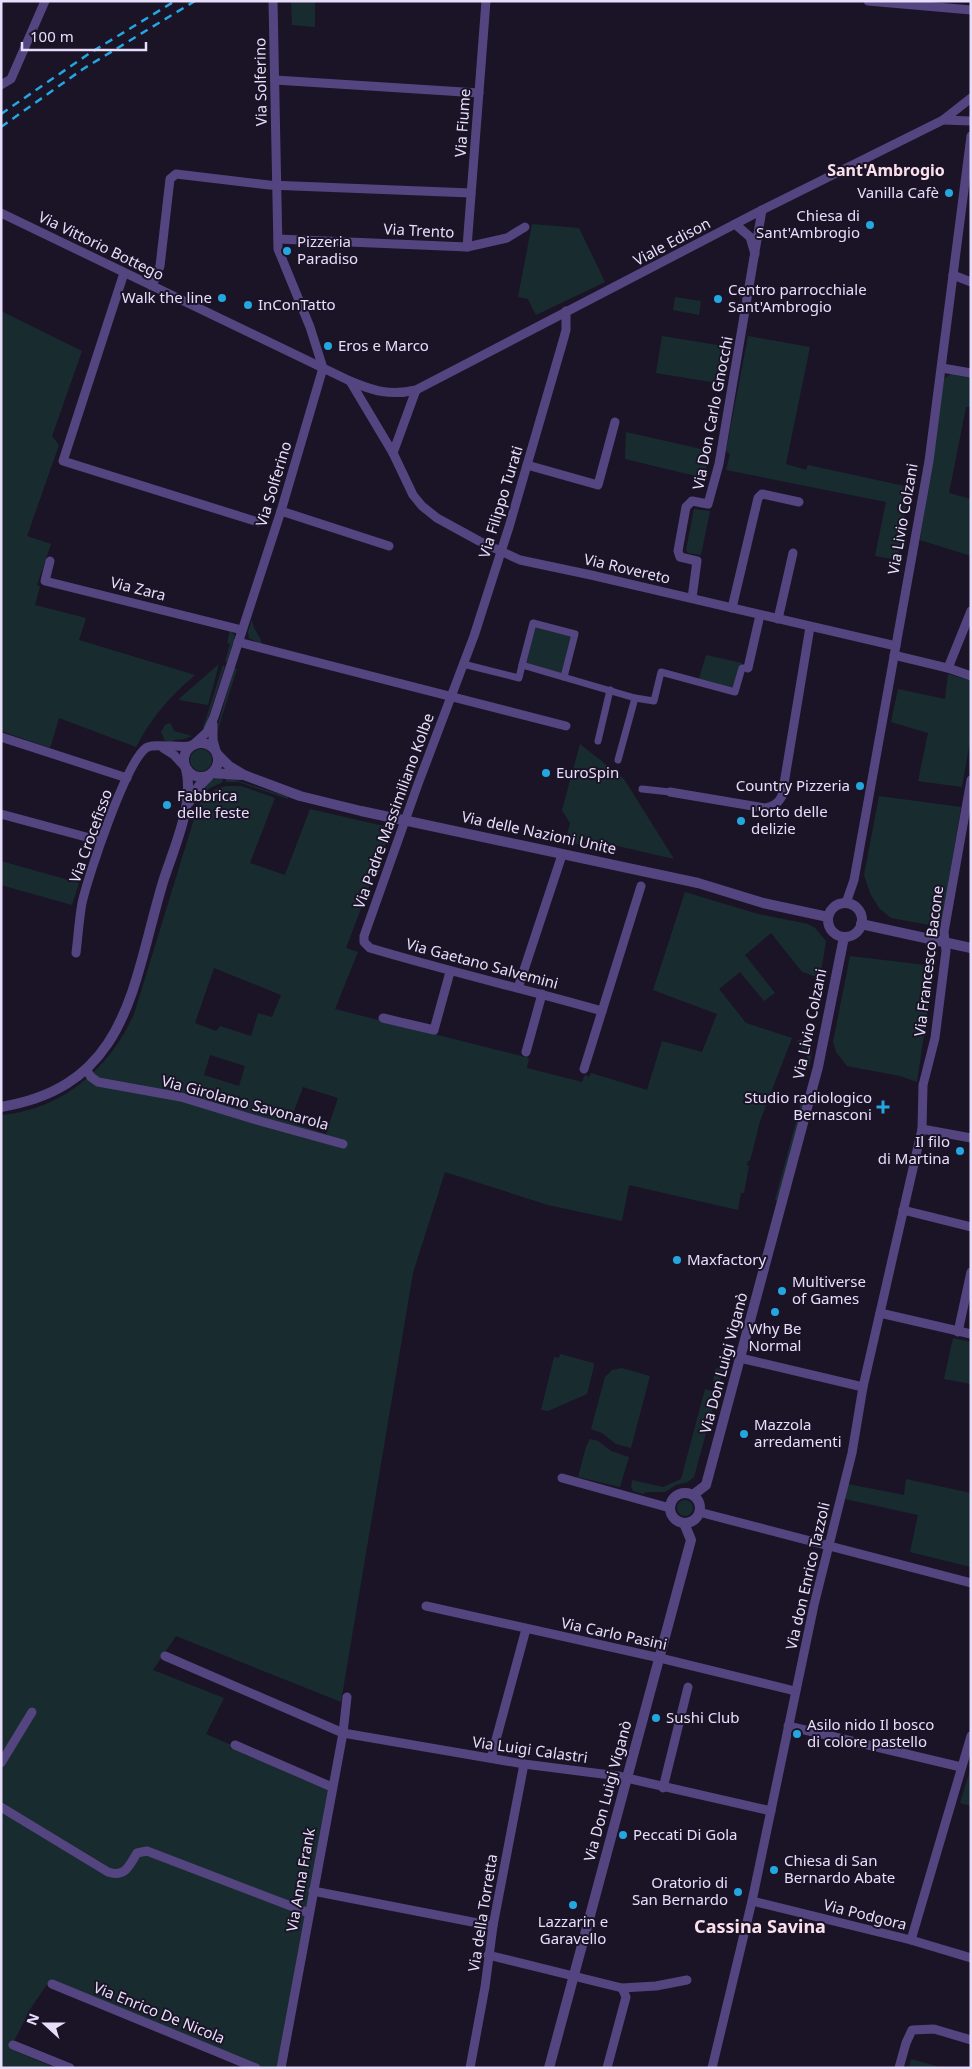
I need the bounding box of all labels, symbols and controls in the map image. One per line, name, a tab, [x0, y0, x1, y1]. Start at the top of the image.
scale bar	[22, 20, 146, 52]
text: 100 m	[30, 26, 74, 46]
street label: Via Solferino	[249, 38, 271, 126]
street label: Via Fiume	[450, 88, 474, 158]
district label: Sant'Ambrogio	[827, 159, 945, 181]
place label: Vanilla Cafè	[857, 182, 939, 202]
marker: Vanilla Cafè	[943, 187, 955, 199]
place label: Chiesa di Sant'Ambrogio	[756, 205, 860, 242]
street label: Via Vittorio Bottego	[35, 206, 168, 284]
street label: Viale Edison	[630, 212, 714, 270]
street label: Via Trento	[383, 218, 455, 242]
marker: Chiesa di Sant'Ambrogio	[864, 219, 876, 231]
place label: Pizzeria Paradiso	[297, 231, 358, 268]
marker: Pizzeria Paradiso	[281, 245, 293, 257]
place label: Centro parrocchiale Sant'Ambrogio	[728, 279, 867, 316]
place label: Walk the line	[122, 287, 212, 307]
marker: Walk the line	[216, 292, 228, 304]
marker: Centro parrocchiale Sant'Ambrogio	[712, 293, 724, 305]
place label: InConTatto	[258, 294, 336, 314]
marker: InConTatto	[242, 299, 254, 311]
street label: Via Don Carlo Gnocchi	[687, 334, 737, 491]
place label: Eros e Marco	[338, 335, 429, 355]
marker: Eros e Marco	[322, 340, 334, 352]
street label: Via Solferino	[251, 439, 296, 529]
street label: Via Filippo Turati	[473, 443, 527, 560]
street label: Via Livio Colzani	[882, 462, 922, 576]
street label: Via Rovereto	[582, 548, 672, 588]
street label: Via Zara	[108, 571, 168, 605]
street label: Via Padre Massimiliano Kolbe	[348, 710, 438, 911]
place label: EuroSpin	[556, 762, 619, 782]
marker: EuroSpin	[540, 767, 552, 779]
place label: Country Pizzeria	[736, 775, 850, 795]
marker: Country Pizzeria	[854, 780, 866, 792]
place label: Fabbrica delle feste	[177, 785, 249, 822]
street label: Via Crocefisso	[64, 786, 116, 885]
marker: Fabbrica delle feste	[161, 799, 173, 811]
place label: L'orto delle delizie	[751, 801, 828, 838]
street label: Via delle Nazioni Unite	[460, 806, 618, 858]
marker: L'orto delle delizie	[735, 815, 747, 827]
street label: Via Francesco Bacone	[909, 884, 947, 1037]
street label: Via Gaetano Salvemini	[404, 933, 561, 993]
street label: Via Livio Colzani	[788, 967, 830, 1081]
street label: Via Girolamo Savonarola	[159, 1070, 331, 1134]
place label: Studio radiologico Bernasconi	[744, 1087, 872, 1124]
marker: Studio radiologico Bernasconi	[876, 1100, 890, 1114]
place label: Il filo di Martina	[878, 1131, 950, 1168]
marker: Il filo di Martina	[954, 1145, 966, 1157]
place label: Maxfactory	[687, 1249, 766, 1269]
marker: Maxfactory	[671, 1254, 683, 1266]
place label: Multiverse of Games	[792, 1271, 866, 1308]
marker: Multiverse of Games	[776, 1285, 788, 1297]
street label: Via Don Luigi Viganò	[695, 1290, 751, 1435]
marker: Why Be Normal	[769, 1306, 781, 1318]
place label: Why Be Normal	[749, 1318, 801, 1355]
place label: Mazzola arredamenti	[754, 1414, 842, 1451]
marker: Mazzola arredamenti	[738, 1428, 750, 1440]
street label: Via don Enrico Tazzoli	[780, 1500, 834, 1652]
street label: Via Carlo Pasini	[559, 1612, 669, 1654]
place label: Sushi Club	[666, 1707, 740, 1727]
marker: Sushi Club	[650, 1712, 662, 1724]
place label: Asilo nido Il bosco di colore pastello	[807, 1714, 934, 1751]
street label: Via Don Luigi Viganò	[579, 1718, 635, 1863]
marker: Asilo nido Il bosco di colore pastello	[791, 1728, 803, 1740]
street label: Via Luigi Calastri	[471, 1731, 589, 1767]
place label: Peccati Di Gola	[633, 1824, 738, 1844]
street label: Via Anna Frank	[281, 1826, 319, 1933]
marker: Peccati Di Gola	[617, 1829, 629, 1841]
place label: Chiesa di San Bernardo Abate	[784, 1850, 895, 1887]
street label: Via della Torretta	[463, 1852, 501, 1973]
marker: Chiesa di San Bernardo Abate	[768, 1864, 780, 1876]
place label: Oratorio di San Bernardo	[632, 1872, 728, 1909]
marker: Oratorio di San Bernardo	[732, 1886, 744, 1898]
street label: Via Podgora	[822, 1894, 909, 1934]
marker: Lazzarin e Garavello	[567, 1899, 579, 1911]
place label: Lazzarin e Garavello	[538, 1911, 608, 1948]
district label: Cassina Savina	[694, 1914, 826, 1938]
street label: Via Enrico De Nicola	[91, 1977, 228, 2048]
north arrow	[20, 1999, 70, 2049]
text: N	[21, 2010, 43, 2028]

